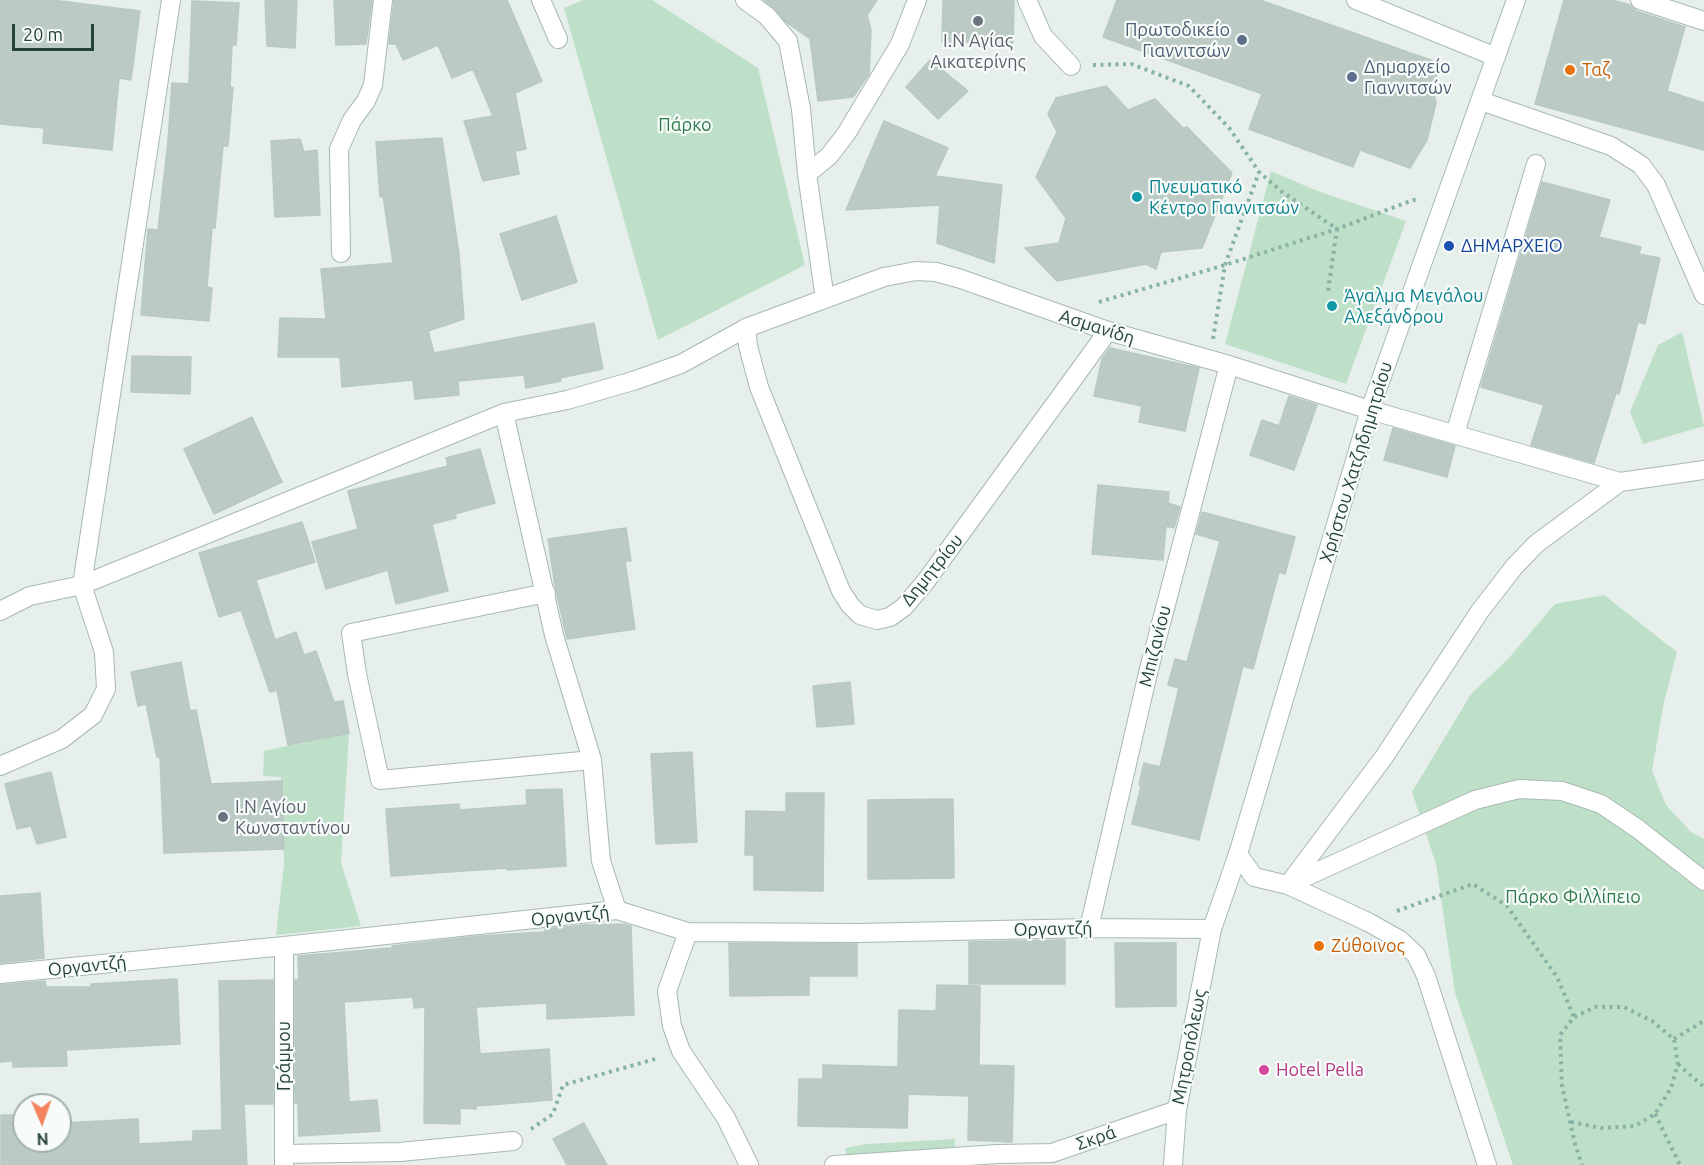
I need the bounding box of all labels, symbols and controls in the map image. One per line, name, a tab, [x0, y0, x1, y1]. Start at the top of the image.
scale bar	[15, 12, 98, 50]
marker: Ι.Ν Αγίας Αικατερίνης	[971, 14, 985, 28]
place label: Πρωτοδικείο Γιαννιτσών	[1125, 19, 1230, 62]
text: 20 m	[23, 24, 63, 44]
place label: Ι.Ν Αγίας Αικατερίνης	[930, 30, 1026, 72]
marker: Πρωτοδικείο Γιαννιτσών	[1235, 33, 1249, 47]
place label: Δημαρχείο Γιαννιτσών	[1364, 56, 1452, 98]
place label: Ταζ	[1582, 59, 1610, 81]
marker: Ταζ	[1563, 63, 1577, 77]
marker: Δημαρχείο Γιαννιτσών	[1345, 70, 1359, 84]
park label: Πάρκο	[658, 114, 712, 136]
place label: Πνευματικό Κέντρο Γιαννιτσών	[1149, 176, 1299, 219]
marker: Πνευματικό Κέντρο Γιαννιτσών	[1130, 190, 1144, 204]
place label: ΔΗΜΑΡΧΕΙΟ	[1461, 235, 1563, 257]
marker: ΔΗΜΑΡΧΕΙΟ	[1442, 239, 1456, 253]
place label: Άγαλμα Μεγάλου Αλεξάνδρου	[1344, 285, 1484, 328]
marker: Άγαλμα Μεγάλου Αλεξάνδρου	[1325, 299, 1339, 313]
street label: Ασμανίδη	[1057, 305, 1137, 349]
street label: Χρήστου Χατζηδημητρίου	[1315, 359, 1397, 565]
street label: Δημητρίου	[896, 530, 968, 610]
street label: Μπιζανίου	[1134, 603, 1176, 689]
place label: Ι.Ν Αγίου Κωνσταντίνου	[235, 796, 351, 838]
marker: Ι.Ν Αγίου Κωνσταντίνου	[216, 810, 230, 824]
park label: Πάρκο Φιλλίπειο	[1505, 886, 1641, 908]
street label: Οργαντζή	[530, 901, 610, 931]
street label: Οργαντζή	[1013, 918, 1093, 940]
place label: Ζύθοινος	[1331, 935, 1405, 957]
marker: Ζύθοινος	[1312, 939, 1326, 953]
street label: Οργαντζή	[47, 951, 127, 981]
street label: Μητροπόλεως	[1167, 988, 1211, 1106]
street label: Γράμμου	[273, 1021, 295, 1091]
place label: Hotel Pella	[1276, 1059, 1364, 1081]
marker: Hotel Pella	[1257, 1063, 1271, 1077]
north arrow	[12, 1093, 72, 1153]
street label: Σκρά	[1073, 1121, 1119, 1155]
text: N	[36, 1130, 49, 1148]

